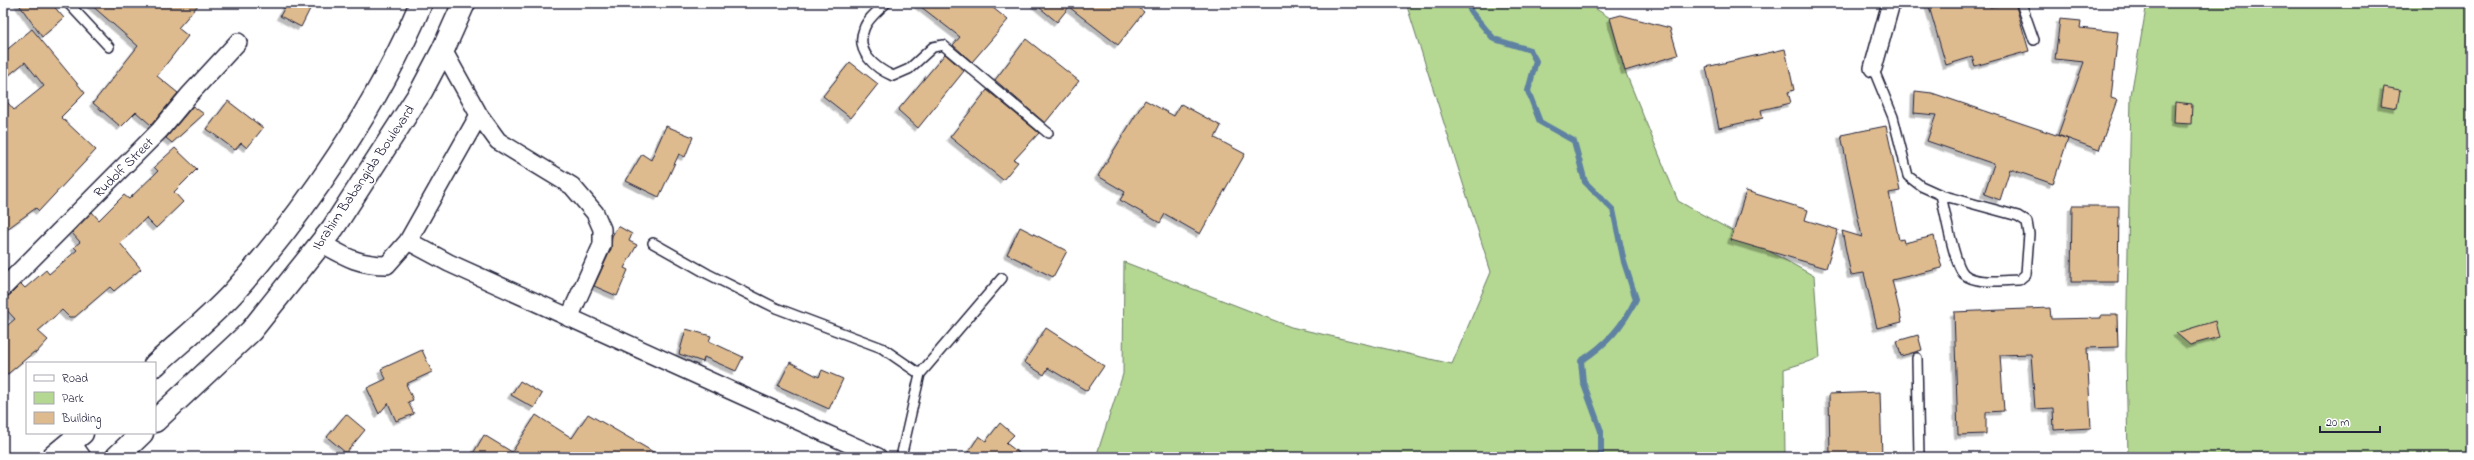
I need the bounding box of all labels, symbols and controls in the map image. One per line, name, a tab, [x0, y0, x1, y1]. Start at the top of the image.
street label: Ibrahim Babangida Boulevard	[307, 101, 421, 255]
street label: Rudolf Street	[89, 133, 159, 203]
legend	[26, 362, 156, 434]
text: Road	[62, 370, 88, 388]
text: Park	[62, 390, 84, 408]
scale bar	[2320, 408, 2380, 434]
text: Building	[61, 410, 101, 429]
text: 20 m	[2326, 414, 2349, 432]

